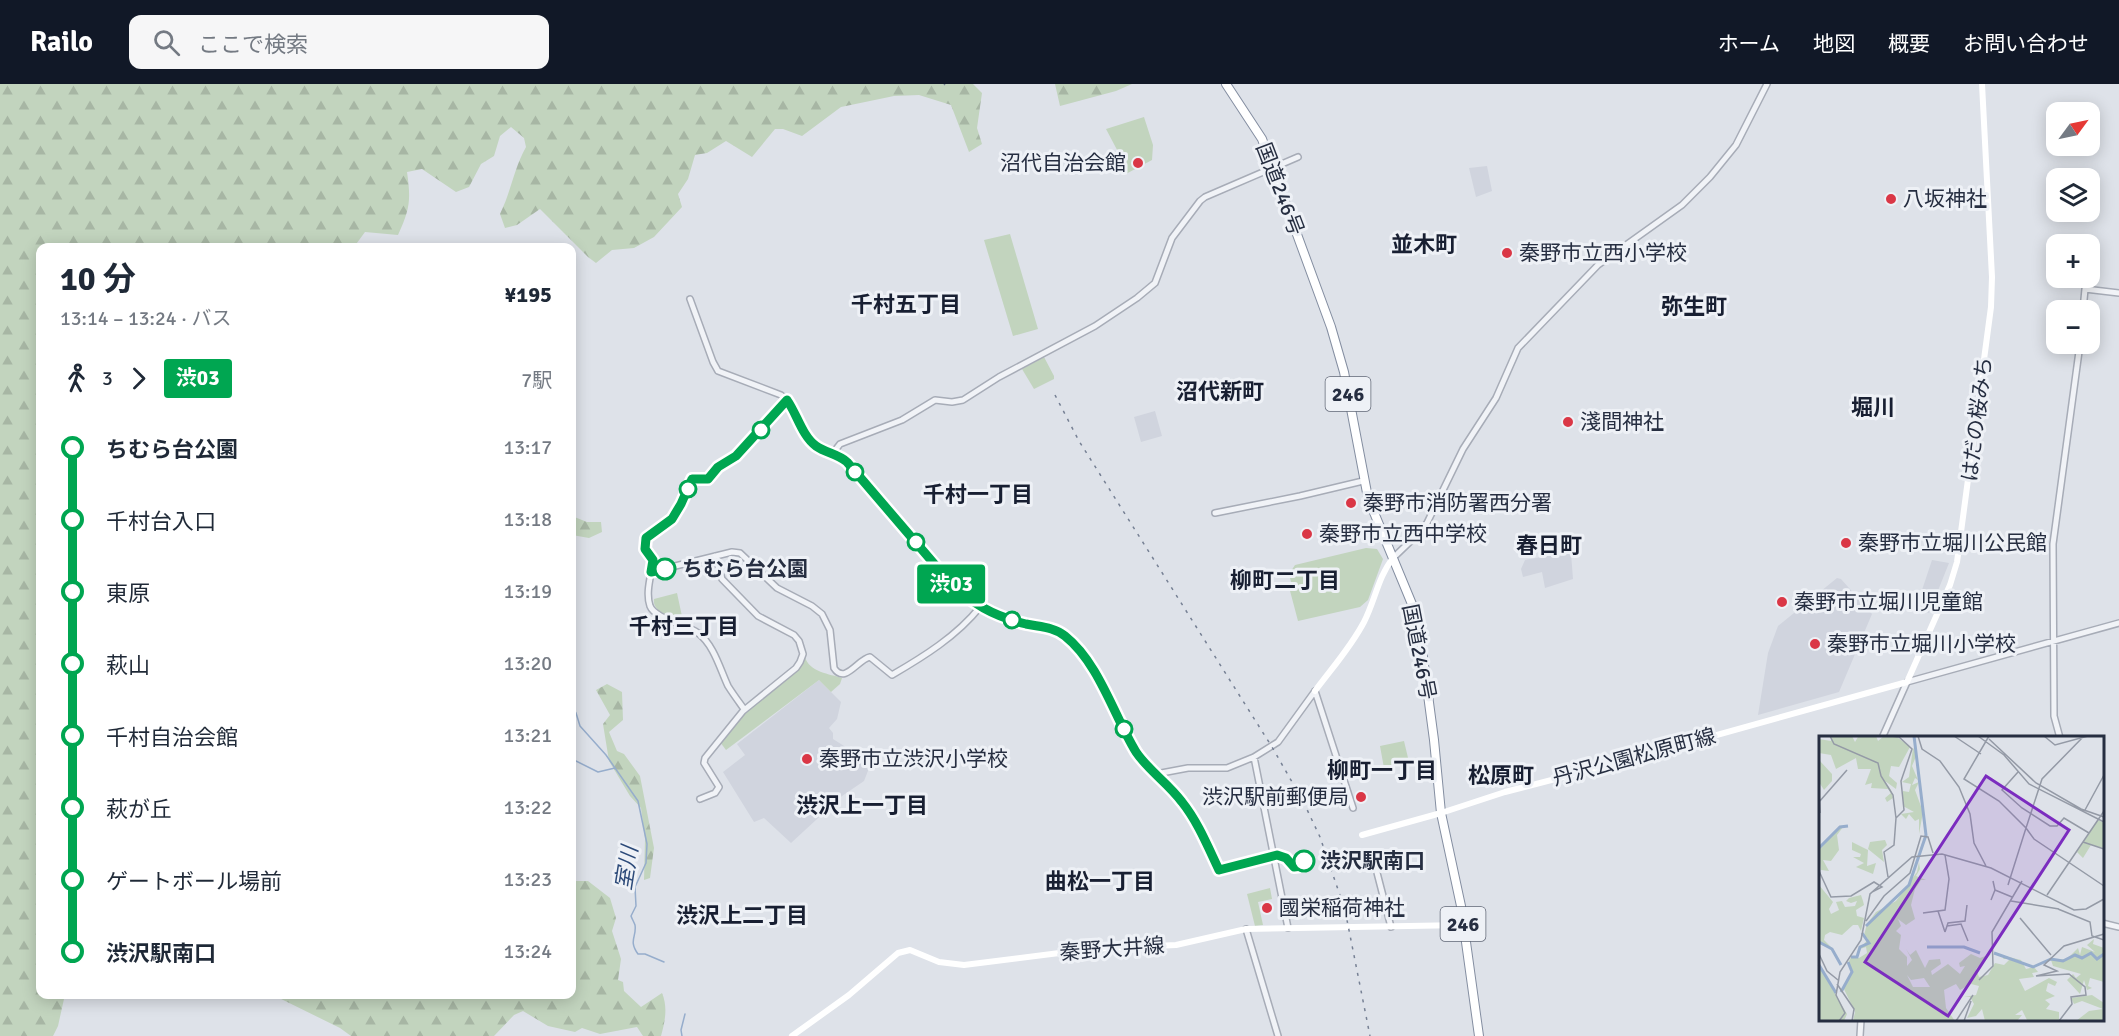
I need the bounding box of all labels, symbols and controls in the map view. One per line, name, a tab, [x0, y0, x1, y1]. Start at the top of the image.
search box	[129, 15, 549, 69]
text: Railo	[30, 25, 93, 59]
icon: search	[150, 26, 183, 59]
text: ここで検索	[198, 31, 308, 58]
text: ホーム	[1718, 31, 1780, 57]
text: 地図	[1813, 31, 1855, 57]
text: 概要	[1888, 31, 1930, 57]
text: お問い合わせ	[1963, 31, 2089, 57]
north arrow	[2046, 102, 2100, 156]
map controls	[2046, 102, 2100, 354]
street label: 国道246号	[1250, 139, 1310, 239]
place label: 沼代自治会館	[1000, 150, 1126, 176]
marker: 沼代自治会館	[1131, 156, 1145, 170]
button: layers	[2046, 168, 2100, 222]
place label: 八坂神社	[1903, 186, 1987, 212]
marker: 八坂神社	[1884, 192, 1898, 206]
district label: 並木町	[1391, 231, 1457, 258]
button: +	[2046, 234, 2100, 288]
place label: 秦野市立西小学校	[1519, 240, 1687, 266]
marker: 秦野市立西小学校	[1500, 246, 1514, 260]
text: 10 分	[60, 259, 136, 300]
text: ¥195	[504, 281, 552, 308]
district label: 千村五丁目	[851, 291, 961, 318]
district label: 弥生町	[1661, 293, 1727, 320]
button: −	[2046, 300, 2100, 354]
text: 13:14 – 13:24 · バス	[60, 306, 231, 331]
street label: はだの桜みち	[1956, 355, 1998, 483]
icon: walk	[60, 362, 93, 395]
icon: forward	[122, 362, 155, 395]
text: 渋03	[176, 365, 220, 391]
text: 3	[102, 366, 113, 391]
text: 7駅	[521, 368, 552, 393]
road number: 246	[1326, 377, 1370, 411]
district label: 沼代新町	[1176, 378, 1264, 405]
district label: 堀川	[1851, 394, 1895, 421]
place label: 淺間神社	[1580, 409, 1664, 435]
marker: 淺間神社	[1561, 415, 1575, 429]
unlabelled marker	[752, 421, 770, 439]
text: 13:17	[503, 435, 552, 460]
text: ちむら台公園	[106, 436, 238, 463]
unlabelled marker	[846, 463, 864, 481]
unlabelled marker	[679, 480, 697, 498]
district label: 千村一丁目	[923, 481, 1033, 508]
place label: 秦野市消防署西分署	[1363, 490, 1552, 516]
marker: 秦野市消防署西分署	[1344, 496, 1358, 510]
text: 13:18	[503, 507, 552, 532]
text: 千村台入口	[106, 508, 216, 535]
place label: 秦野市立西中学校	[1319, 521, 1487, 547]
marker: 秦野市立西中学校	[1300, 527, 1314, 541]
place label: 秦野市立堀川公民館	[1858, 530, 2047, 556]
district label: 春日町	[1516, 532, 1582, 559]
unlabelled marker	[907, 533, 925, 551]
marker: 秦野市立堀川公民館	[1839, 536, 1853, 550]
place label: ちむら台公園	[682, 556, 808, 582]
marker: ちむら台公園	[654, 558, 676, 580]
line badge: 渋03	[916, 564, 986, 604]
district label: 柳町二丁目	[1230, 567, 1340, 594]
text: 渋03	[929, 571, 973, 597]
text: 13:19	[503, 579, 552, 604]
text: 東原	[106, 580, 150, 607]
place label: 秦野市立堀川児童館	[1794, 589, 1983, 615]
marker: 秦野市立堀川児童館	[1775, 595, 1789, 609]
street label: 国道246号	[1397, 602, 1441, 702]
unlabelled marker	[1003, 611, 1021, 629]
district label: 千村三丁目	[629, 613, 739, 640]
place label: 秦野市立堀川小学校	[1827, 631, 2016, 657]
marker: 秦野市立堀川小学校	[1808, 637, 1822, 651]
text: 13:20	[503, 651, 552, 676]
text: 萩山	[106, 652, 150, 679]
unlabelled marker	[1115, 720, 1133, 738]
text: 13:21	[503, 723, 552, 748]
street label: 丹沢公園松原町線	[1549, 723, 1719, 791]
text: 千村自治会館	[106, 724, 238, 751]
inset map	[1819, 736, 2104, 1021]
place label: 秦野市立渋沢小学校	[819, 746, 1008, 772]
marker: 秦野市立渋沢小学校	[800, 752, 814, 766]
district label: 柳町一丁目	[1327, 757, 1437, 784]
district label: 松原町	[1468, 762, 1534, 789]
place label: 渋沢駅前郵便局	[1202, 784, 1349, 810]
marker: 渋沢駅前郵便局	[1354, 790, 1368, 804]
district label: 渋沢上一丁目	[796, 792, 928, 819]
text: 13:22	[503, 795, 552, 820]
text: 萩が丘	[106, 796, 172, 823]
water label: 室川	[610, 842, 644, 892]
place label: 渋沢駅南口	[1320, 848, 1425, 874]
marker: 渋沢駅南口	[1293, 850, 1315, 872]
text: 13:23	[503, 867, 552, 892]
text: ゲートボール場前	[106, 868, 282, 895]
district label: 曲松一丁目	[1045, 868, 1155, 895]
place label: 國栄稲荷神社	[1279, 895, 1405, 921]
marker: 國栄稲荷神社	[1260, 901, 1274, 915]
district label: 渋沢上二丁目	[676, 902, 808, 929]
road number: 246	[1440, 907, 1486, 941]
street label: 秦野大井線	[1059, 932, 1165, 966]
text: 13:24	[503, 939, 552, 964]
text: 渋沢駅南口	[106, 940, 216, 967]

